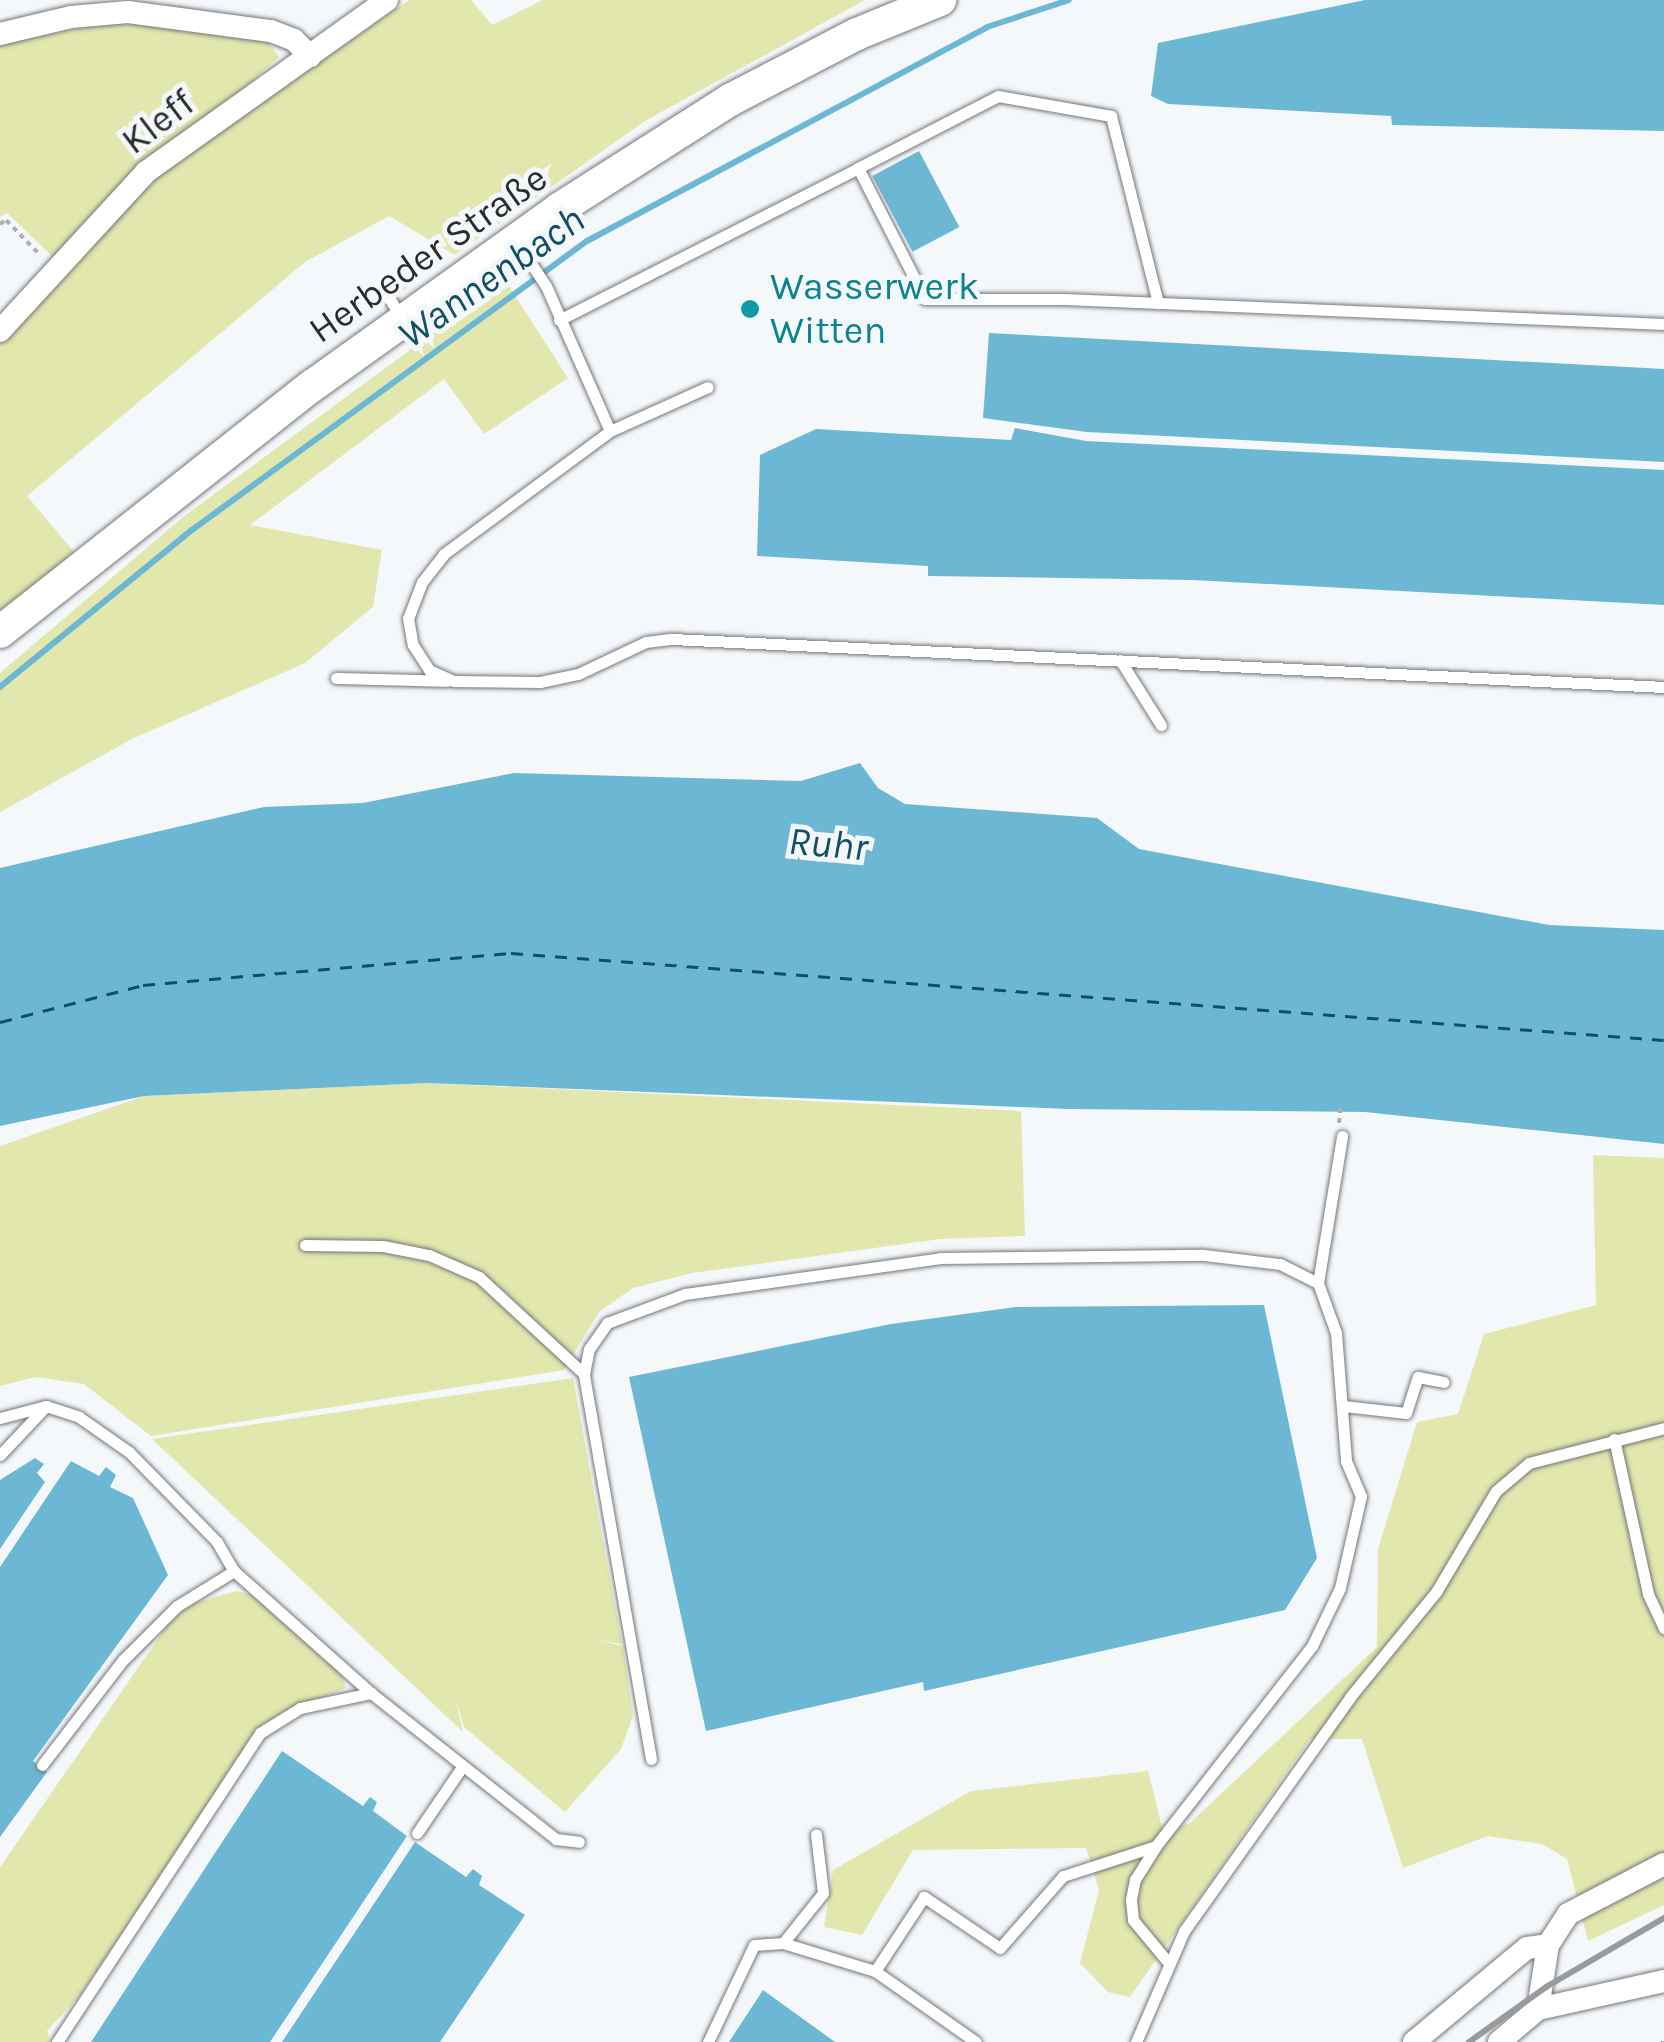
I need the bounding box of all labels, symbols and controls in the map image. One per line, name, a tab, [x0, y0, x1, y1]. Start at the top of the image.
street label: Kleff	[113, 80, 203, 164]
street label: Herbeder Straße	[300, 155, 556, 353]
water label: Wannenbach	[389, 195, 593, 359]
place label: Wasserwerk Witten	[770, 264, 979, 353]
marker: Wasserwerk Witten	[739, 298, 761, 320]
water label: Ruhr	[786, 817, 870, 871]

